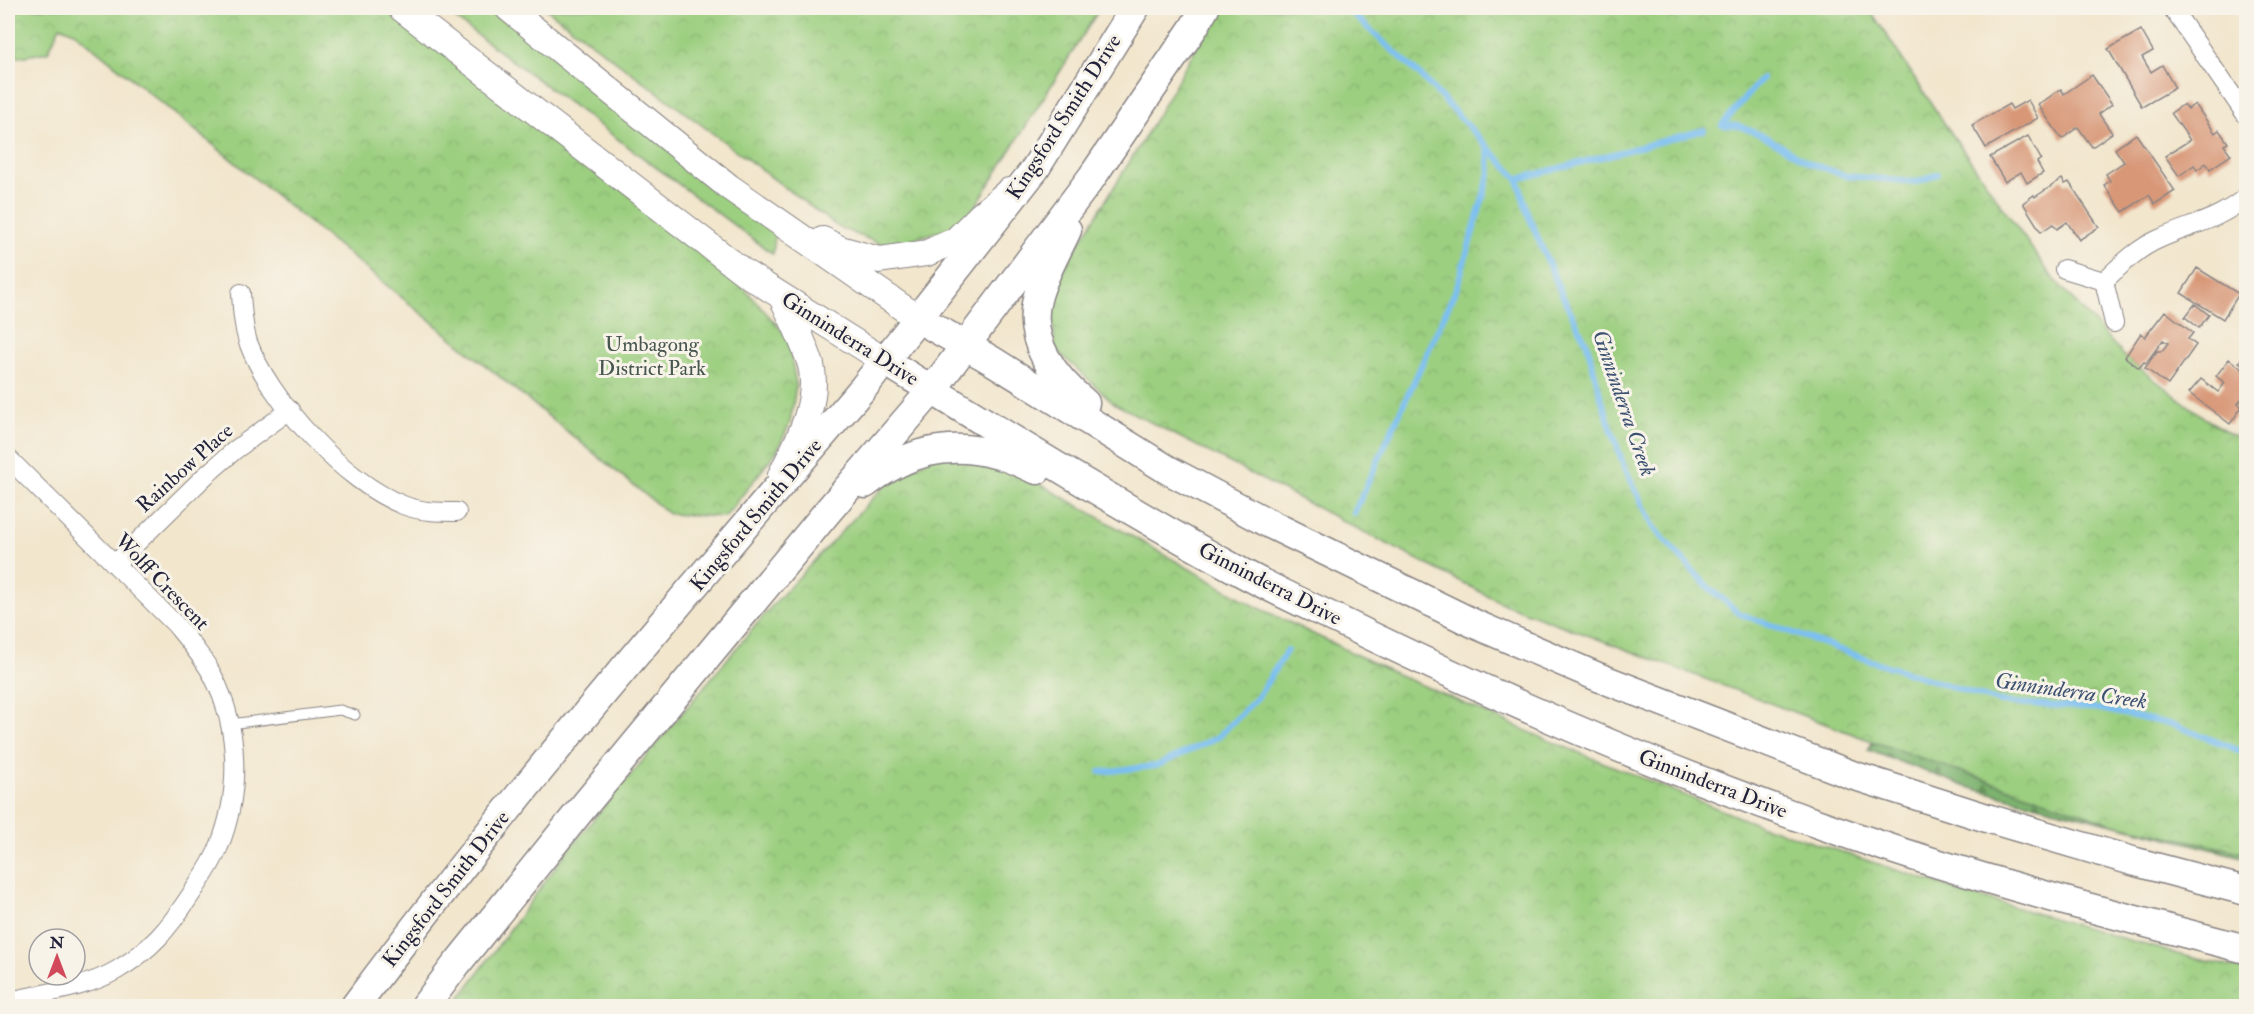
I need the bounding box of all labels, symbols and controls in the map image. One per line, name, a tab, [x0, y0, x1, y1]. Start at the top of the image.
street label: Kingsford Smith Drive	[1000, 29, 1128, 205]
street label: Ginninderra Drive	[776, 286, 924, 392]
water label: Ginninderra Creek	[1586, 326, 1662, 480]
park label: Umbagong District Park	[598, 331, 706, 382]
street label: Rainbow Place	[131, 417, 239, 519]
street label: Kingsford Smith Drive	[684, 433, 828, 597]
street label: Wolff Crescent	[108, 527, 215, 636]
street label: Ginninderra Drive	[1194, 536, 1346, 632]
water label: Ginninderra Creek	[1993, 666, 2149, 716]
street label: Ginninderra Drive	[1635, 743, 1791, 825]
street label: Kingsford Smith Drive	[376, 805, 516, 973]
north arrow	[27, 927, 87, 987]
text: N	[49, 933, 65, 953]

